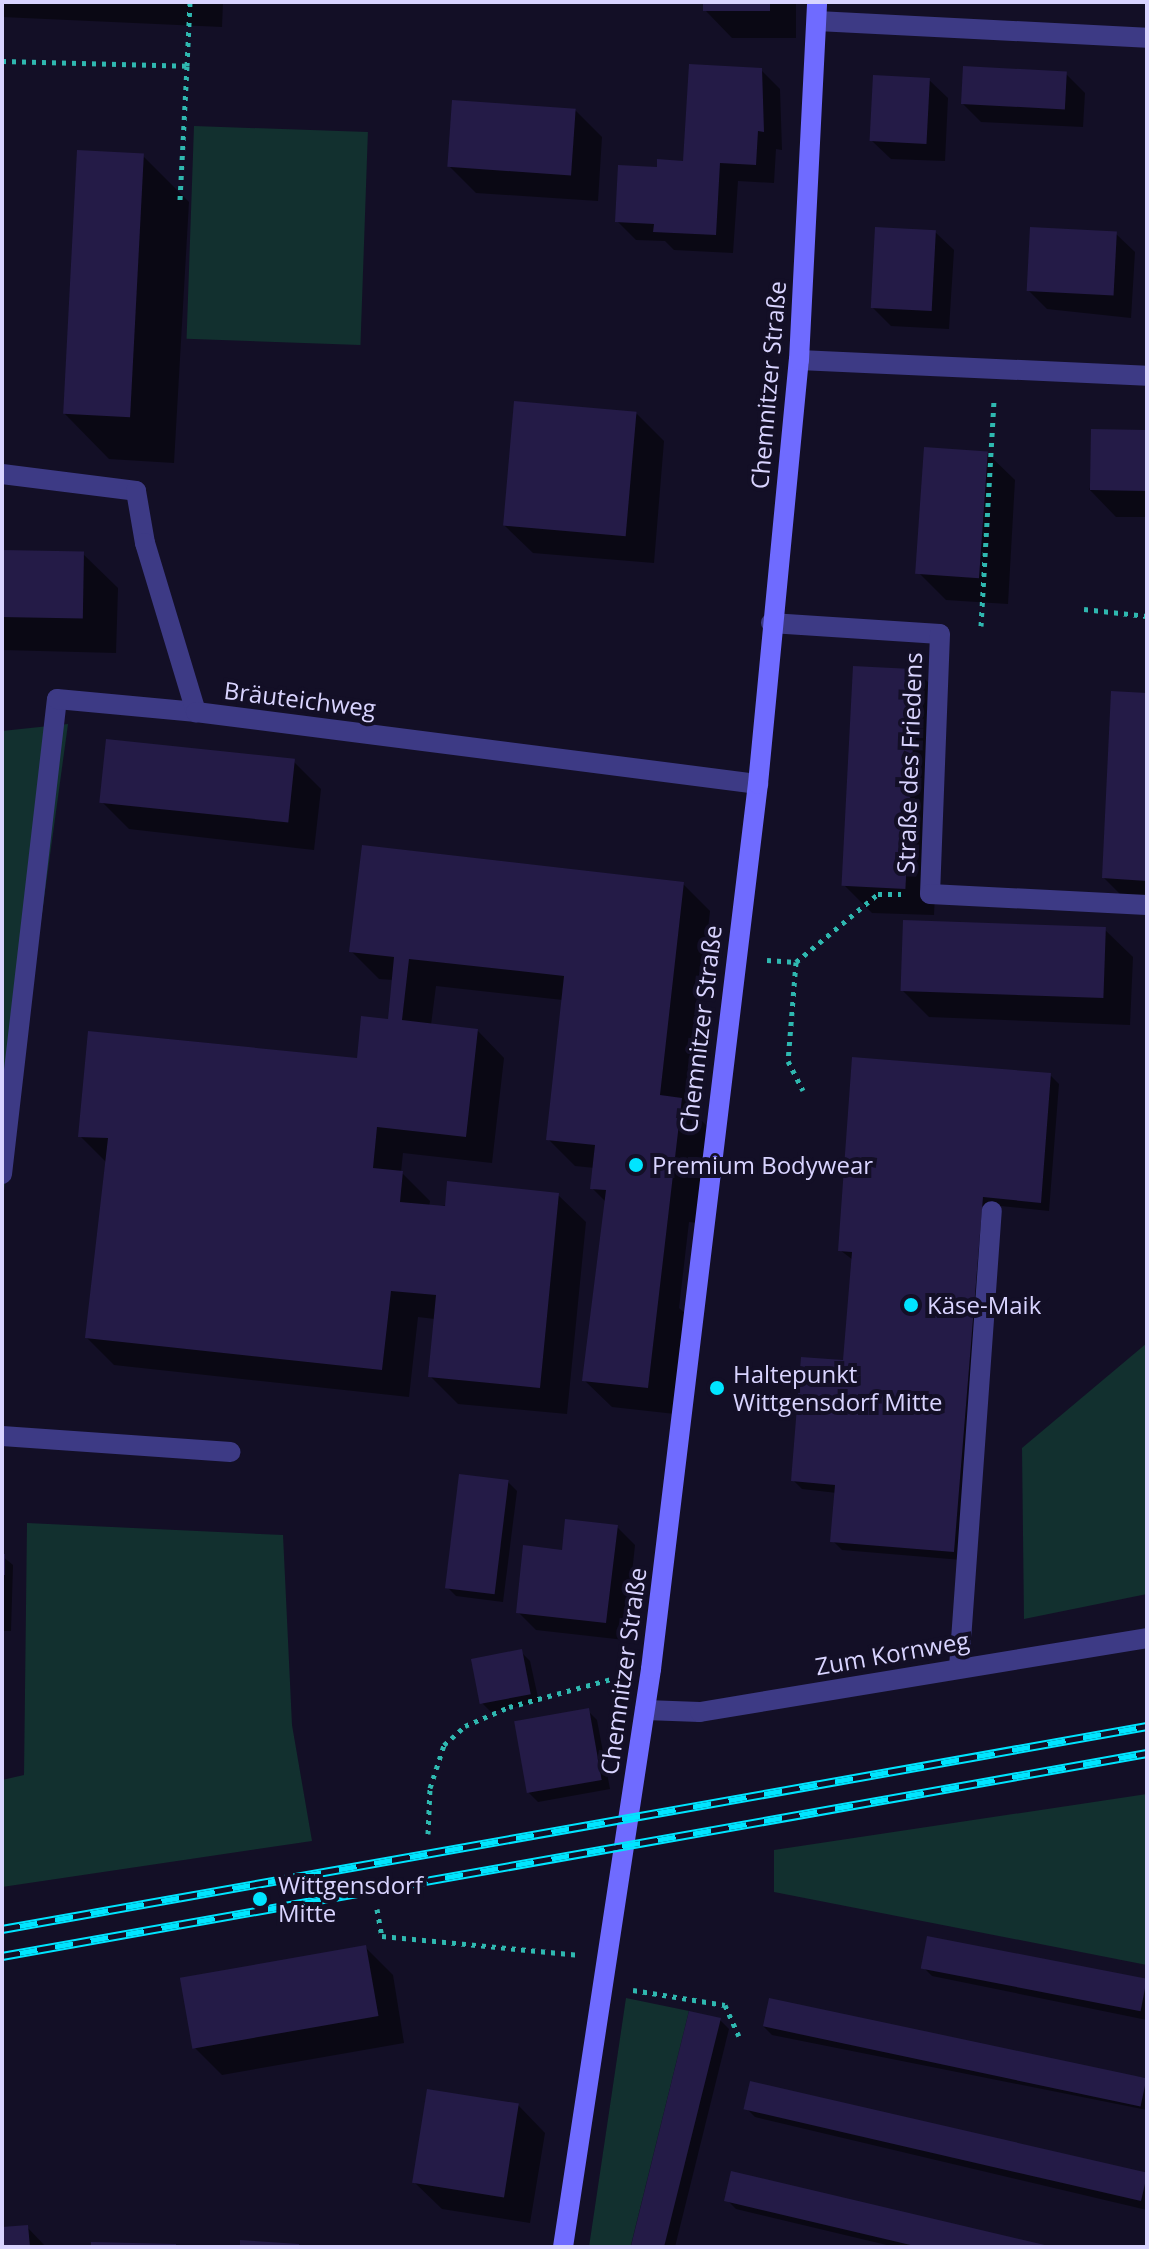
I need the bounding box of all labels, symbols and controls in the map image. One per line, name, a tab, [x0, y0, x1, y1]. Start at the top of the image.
street label: Chemnitzer Straße	[745, 280, 791, 490]
street label: Straße des Friedens	[891, 652, 927, 874]
street label: Bräuteichweg	[222, 675, 378, 723]
street label: Chemnitzer Straße	[673, 924, 727, 1134]
place label: Premium Bodywear	[652, 1151, 873, 1179]
marker: Premium Bodywear	[627, 1156, 645, 1174]
place label: Käse-Maik	[927, 1291, 1041, 1319]
marker: Käse-Maik	[902, 1296, 920, 1314]
place label: Haltepunkt Wittgensdorf Mitte	[733, 1360, 942, 1416]
marker: Haltepunkt Wittgensdorf Mitte	[708, 1379, 726, 1397]
street label: Chemnitzer Straße	[594, 1566, 652, 1776]
street label: Zum Kornweg	[813, 1625, 971, 1681]
place label: Wittgensdorf Mitte	[278, 1871, 423, 1927]
marker: Wittgensdorf Mitte	[249, 1888, 271, 1910]

